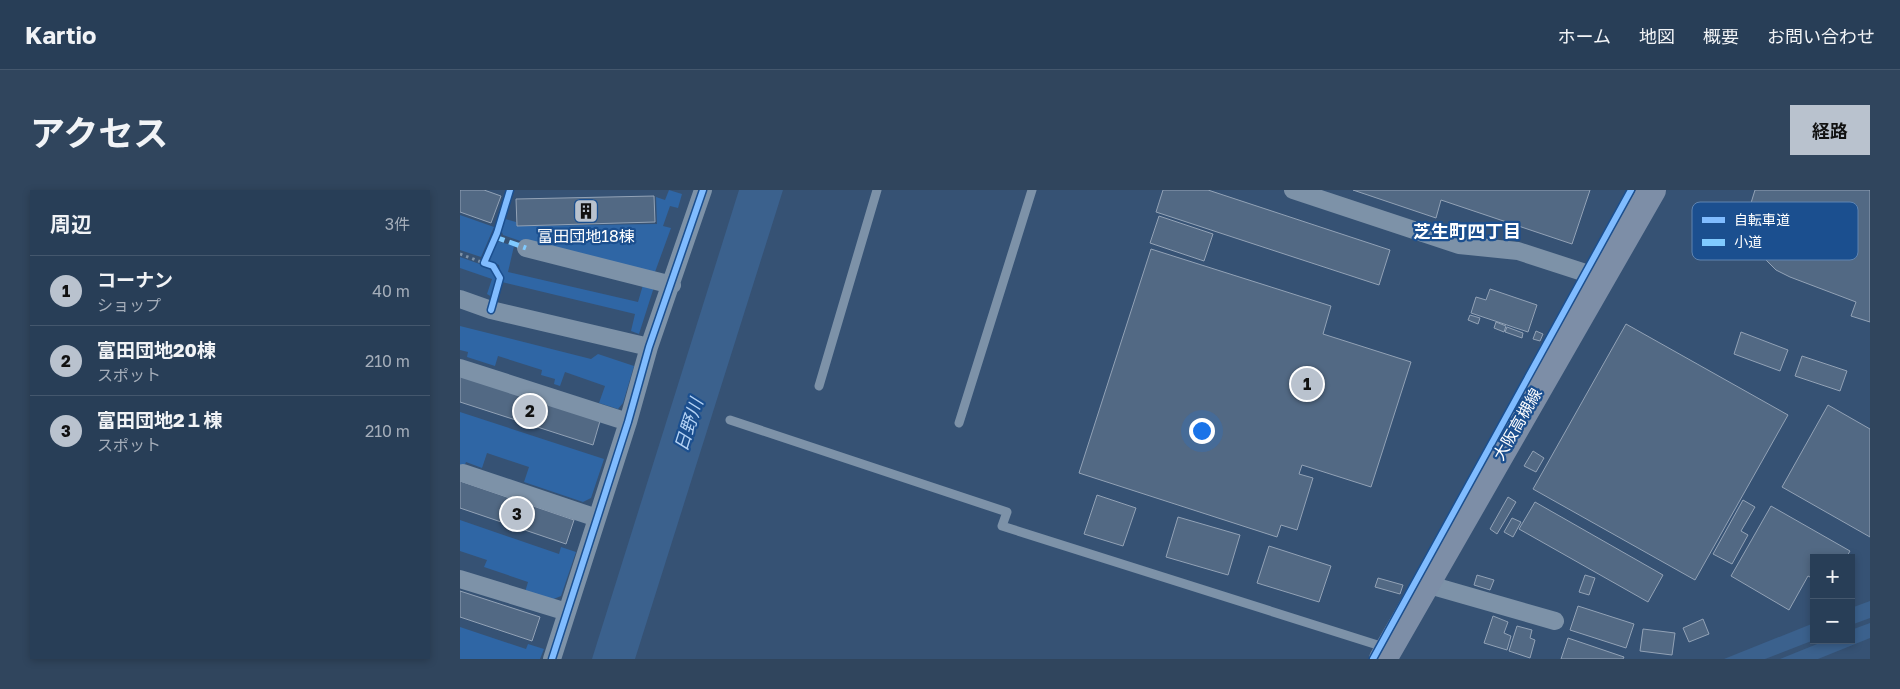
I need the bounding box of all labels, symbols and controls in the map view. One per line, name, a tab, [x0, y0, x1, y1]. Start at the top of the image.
text: Kartio	[25, 20, 97, 49]
text: ホーム	[1558, 25, 1611, 47]
text: 地図	[1639, 25, 1675, 47]
text: 概要	[1703, 25, 1739, 47]
text: お問い合わせ	[1767, 25, 1875, 47]
button: 経路	[1790, 105, 1870, 155]
text: アクセス	[30, 112, 168, 154]
building icon: 富田団地18棟	[573, 198, 599, 224]
legend	[1692, 202, 1858, 260]
text: 周辺	[50, 211, 92, 237]
text: 自転車道	[1734, 211, 1790, 228]
text: 3件	[385, 214, 410, 234]
district label: 芝生町四丁目	[1413, 220, 1521, 242]
place label: 富田団地18棟	[537, 226, 635, 246]
text: 小道	[1734, 233, 1762, 250]
text: コーナン	[97, 268, 173, 291]
text: 1	[62, 281, 70, 301]
text: 40 m	[372, 281, 410, 301]
text: ショップ	[97, 295, 161, 315]
text: 富田団地20棟	[97, 338, 216, 361]
text: 2	[61, 351, 71, 371]
text: 210 m	[365, 351, 410, 371]
text: スポット	[97, 365, 161, 385]
pin: 1	[1291, 365, 1323, 403]
street label: 大阪高槻線	[1488, 384, 1546, 464]
pin: 2	[514, 392, 546, 430]
water label: 日野川	[669, 394, 707, 454]
text: 富田団地2１棟	[97, 408, 223, 431]
your location	[1189, 418, 1215, 444]
text: 3	[61, 421, 71, 441]
text: 210 m	[365, 421, 410, 441]
text: スポット	[97, 435, 161, 455]
pin: 3	[501, 495, 533, 533]
map controls	[1810, 554, 1855, 644]
button: +	[1810, 554, 1855, 599]
button: −	[1810, 599, 1855, 644]

